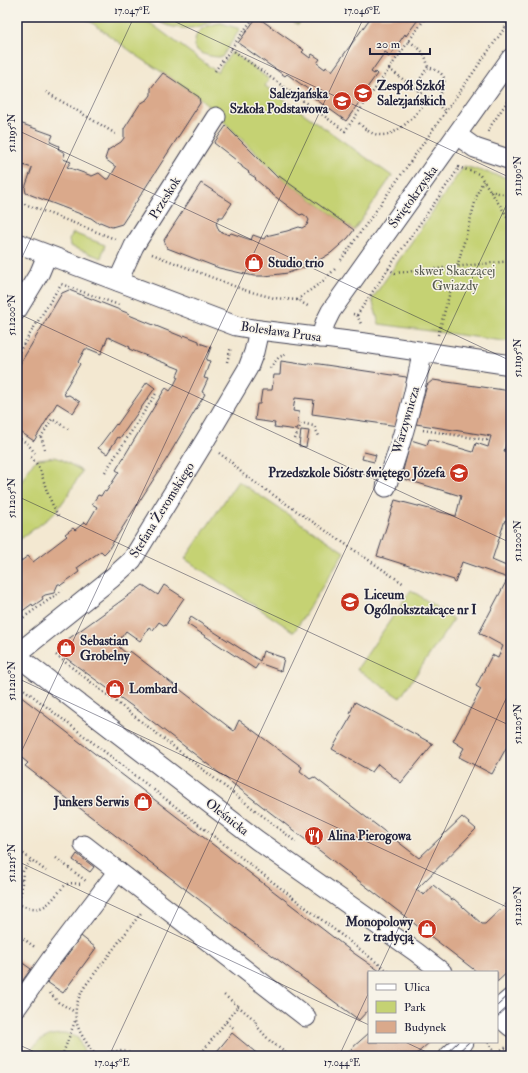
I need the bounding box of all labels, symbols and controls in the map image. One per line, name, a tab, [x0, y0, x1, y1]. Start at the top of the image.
text: 17.047°E	[114, 5, 150, 17]
text: 17.046°E	[344, 5, 380, 17]
scale bar	[370, 30, 430, 56]
text: 20 m	[376, 37, 401, 52]
place label: Zespół Szkół Salezjańskich	[377, 78, 446, 109]
school or university icon: Zespół Szkół Salezjańskich	[352, 82, 374, 104]
place label: Salezjańska Szkoła Podstawowa	[230, 86, 329, 117]
school or university icon: Salezjańska Szkoła Podstawowa	[331, 90, 353, 112]
text: 51.1195°N	[6, 113, 18, 153]
text: 51.1190°N	[512, 156, 524, 196]
street label: Świętokrzyska	[384, 162, 442, 232]
street label: Przeskok	[146, 173, 185, 222]
shop icon: Studio trio	[243, 252, 265, 274]
place label: Studio trio	[268, 255, 324, 271]
park label: skwer Skaczącej Gwiazdy	[415, 263, 495, 295]
text: 51.1200°N	[6, 294, 18, 336]
street label: Bolesława Prusa	[240, 318, 323, 346]
text: 51.1195°N	[512, 338, 524, 378]
street label: Warzywnicza	[388, 384, 424, 457]
street label: Stefana Żeromskiego	[125, 459, 198, 561]
school or university icon: Przedszkole Sióstr świętego Józefa	[448, 462, 470, 484]
place label: Przedszkole Sióstr świętego Józefa	[268, 465, 446, 482]
text: 51.1205°N	[6, 478, 18, 518]
text: 51.1200°N	[512, 520, 524, 562]
place label: Liceum Ogólnokształcące nr I	[364, 587, 477, 619]
school or university icon: Liceum Ogólnokształcące nr I	[339, 591, 361, 613]
place label: Sebastian Grobelny	[80, 633, 131, 665]
shop icon: Sebastian Grobelny	[55, 637, 77, 659]
text: 51.1210°N	[6, 661, 18, 701]
shop icon: Lombard	[104, 678, 126, 700]
place label: Lombard	[129, 681, 178, 697]
text: 51.1205°N	[512, 704, 524, 744]
shop icon: Junkers Serwis	[132, 791, 154, 813]
place label: Junkers Serwis	[53, 794, 130, 811]
street label: Oleśnicka	[202, 795, 252, 839]
restaurant icon: Alina Pierogowa	[303, 825, 325, 847]
place label: Alina Pierogowa	[327, 828, 412, 845]
text: 51.1215°N	[6, 843, 18, 882]
text: 51.1210°N	[512, 886, 524, 926]
place label: Monopolowy z tradycją	[345, 914, 415, 946]
shop icon: Monopolowy z tradycją	[416, 918, 438, 940]
legend	[368, 971, 498, 1043]
text: Ulica	[404, 980, 431, 995]
text: Park	[404, 1000, 426, 1015]
text: Budynek	[404, 1020, 446, 1035]
text: 17.045°E	[94, 1057, 130, 1069]
text: 17.044°E	[324, 1057, 360, 1069]

